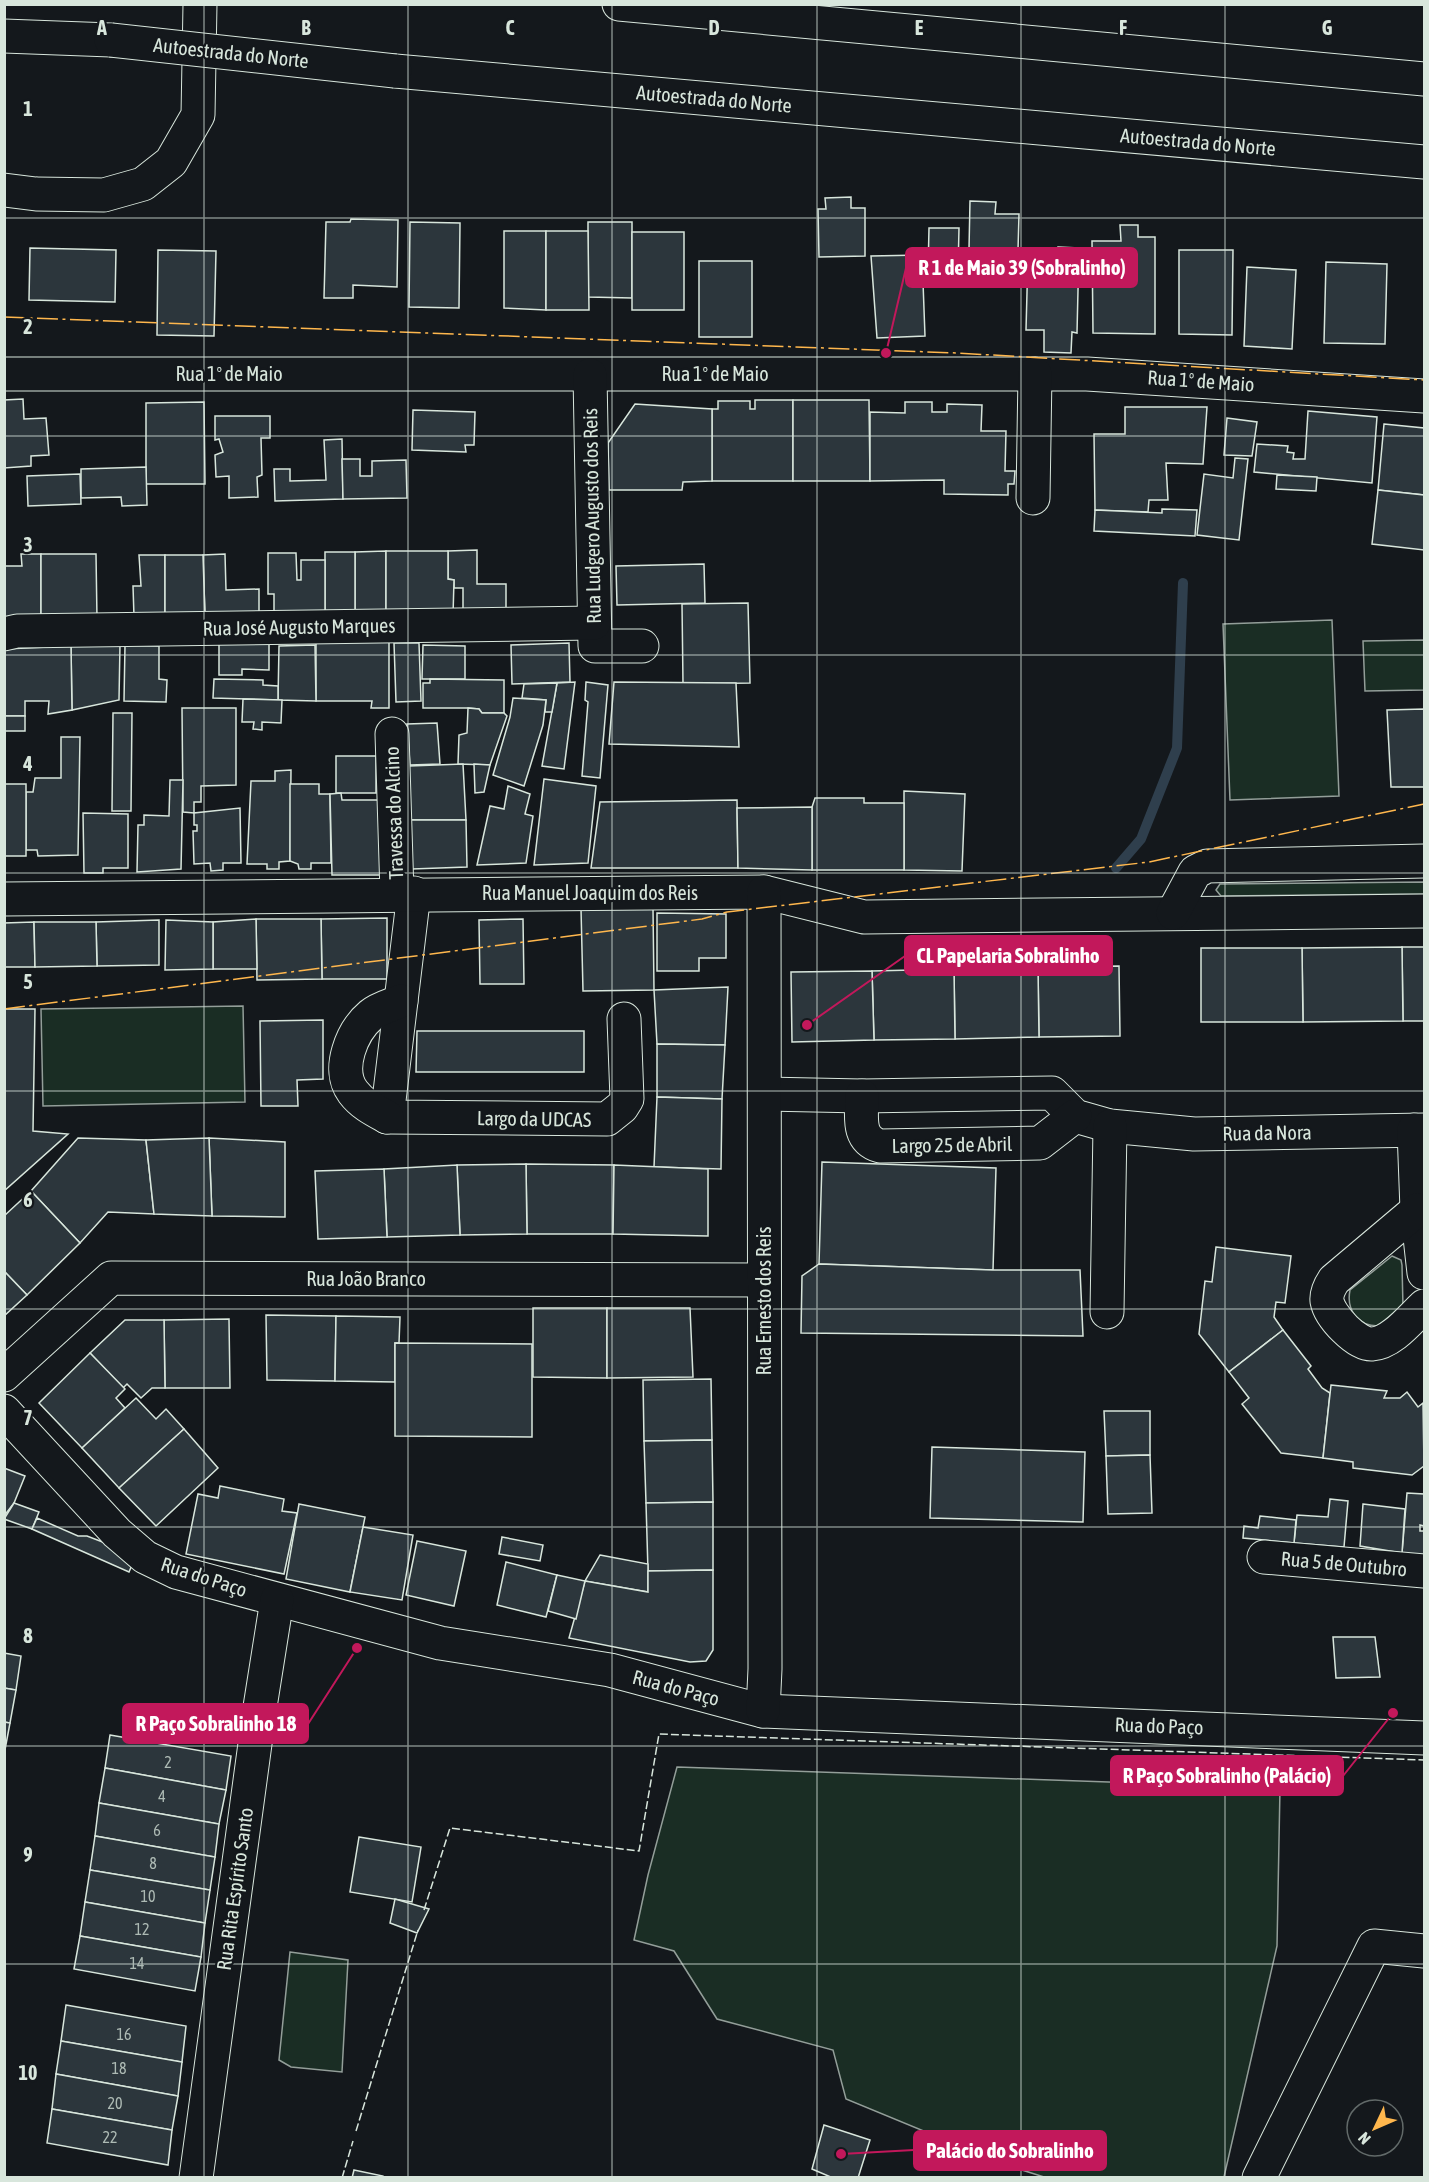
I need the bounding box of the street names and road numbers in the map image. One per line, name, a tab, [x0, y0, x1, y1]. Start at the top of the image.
street label: Autoestrada do Norte	[152, 33, 310, 72]
street label: Autoestrada do Norte	[635, 80, 793, 117]
street label: Autoestrada do Norte	[1119, 123, 1277, 160]
street label: Rua 1º de Maio	[175, 362, 283, 385]
street label: Rua 1º de Maio	[661, 362, 769, 385]
street label: Rua 1º de Maio	[1147, 365, 1255, 396]
street label: Rua Ludgero Augusto dos Reis	[578, 408, 605, 624]
street label: Rua José Augusto Marques	[202, 613, 396, 640]
street label: Travessa do Alcino	[380, 746, 407, 880]
street label: Rua Manuel Joaquim dos Reis	[482, 881, 698, 904]
street label: Largo da UDCAS	[477, 1106, 591, 1131]
street label: Rua da Nora	[1222, 1120, 1312, 1145]
street label: Largo 25 de Abril	[891, 1132, 1013, 1157]
street label: Rua Ernesto dos Reis	[752, 1226, 775, 1376]
street label: Rua João Branco	[306, 1267, 426, 1290]
street label: Rua 5 de Outubro	[1280, 1547, 1408, 1580]
street label: Rua do Paço	[158, 1552, 250, 1601]
street label: Rua do Paço	[630, 1665, 722, 1710]
street label: Rua do Paço	[1114, 1712, 1204, 1739]
street label: Rua Rita Espírito Santo	[212, 1806, 257, 1972]

